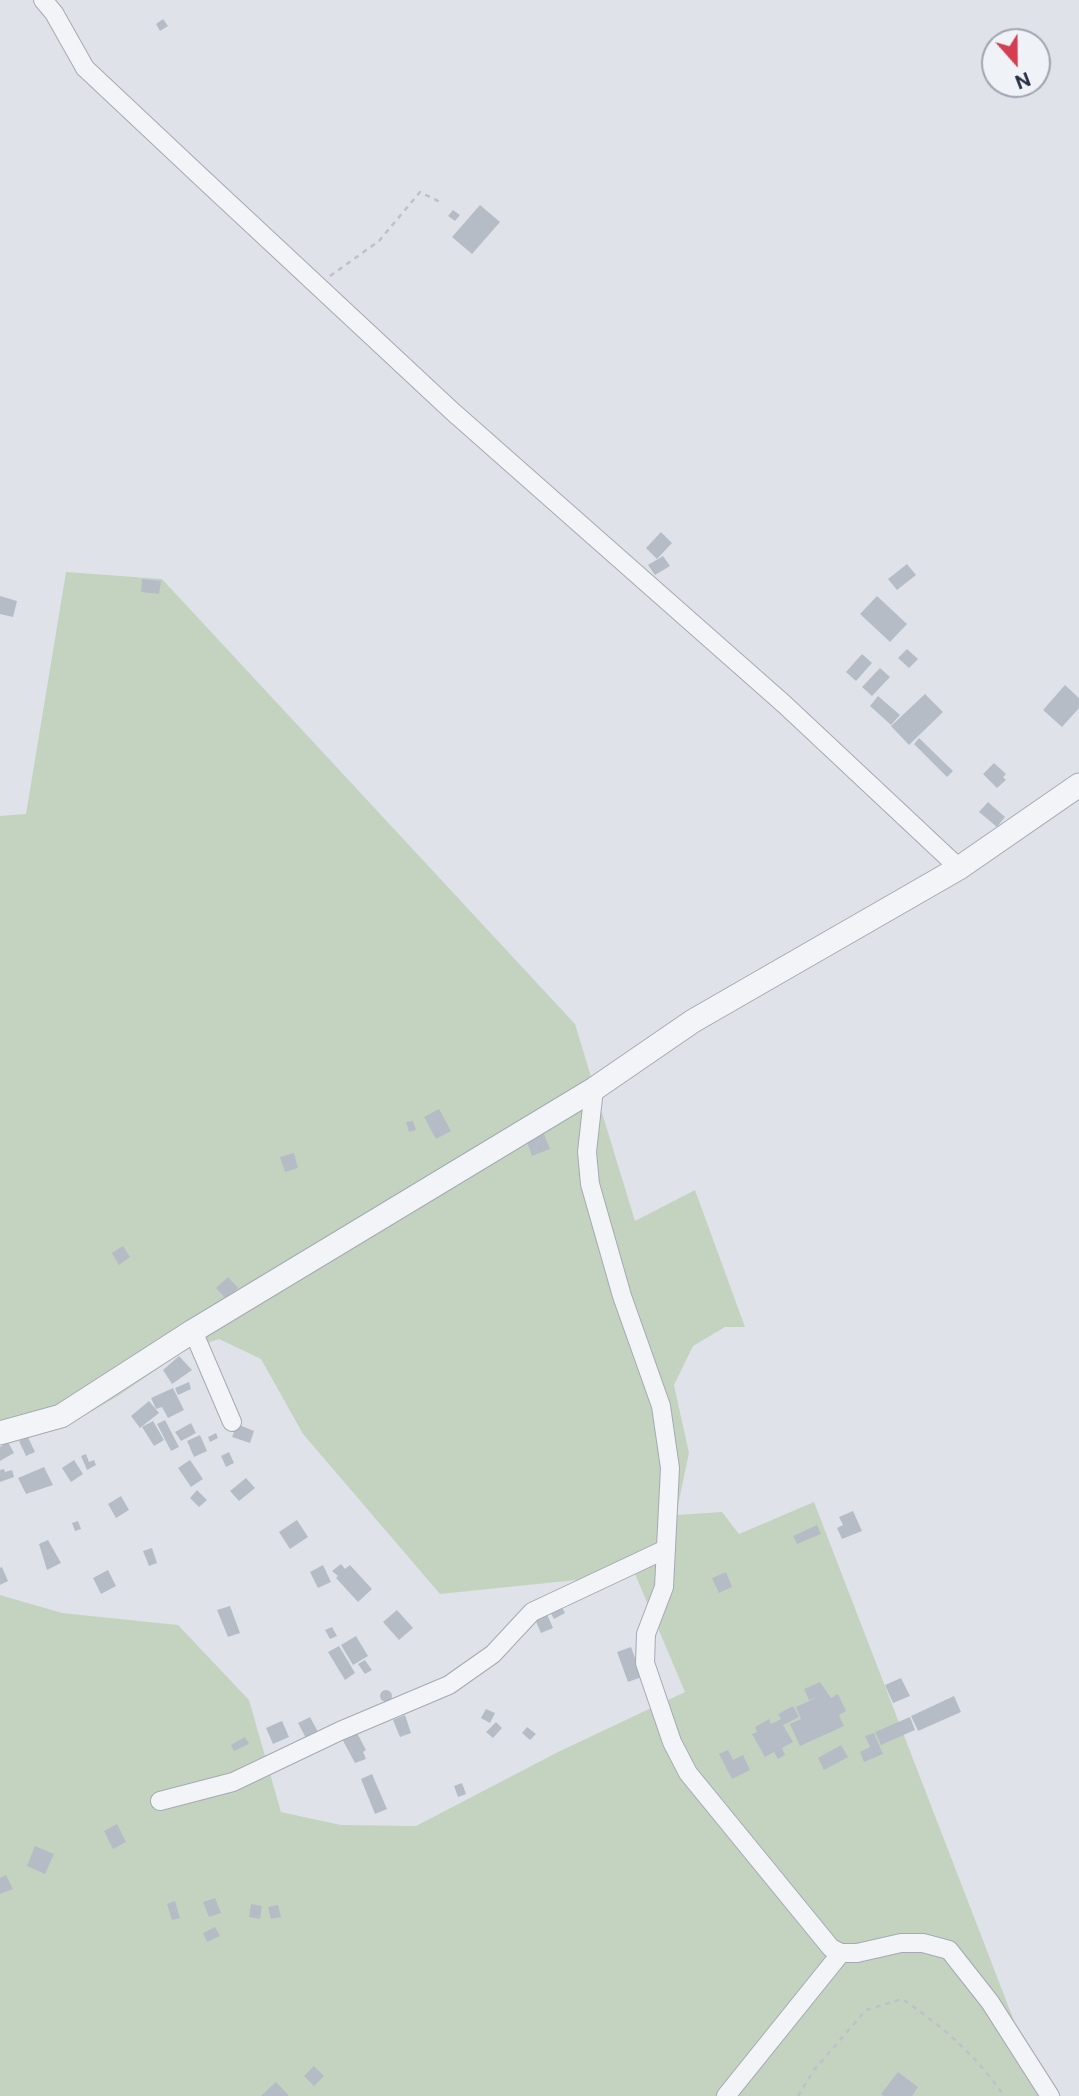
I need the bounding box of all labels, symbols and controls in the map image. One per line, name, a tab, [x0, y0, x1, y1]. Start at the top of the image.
north arrow	[981, 28, 1051, 98]
text: N	[1012, 68, 1034, 94]

